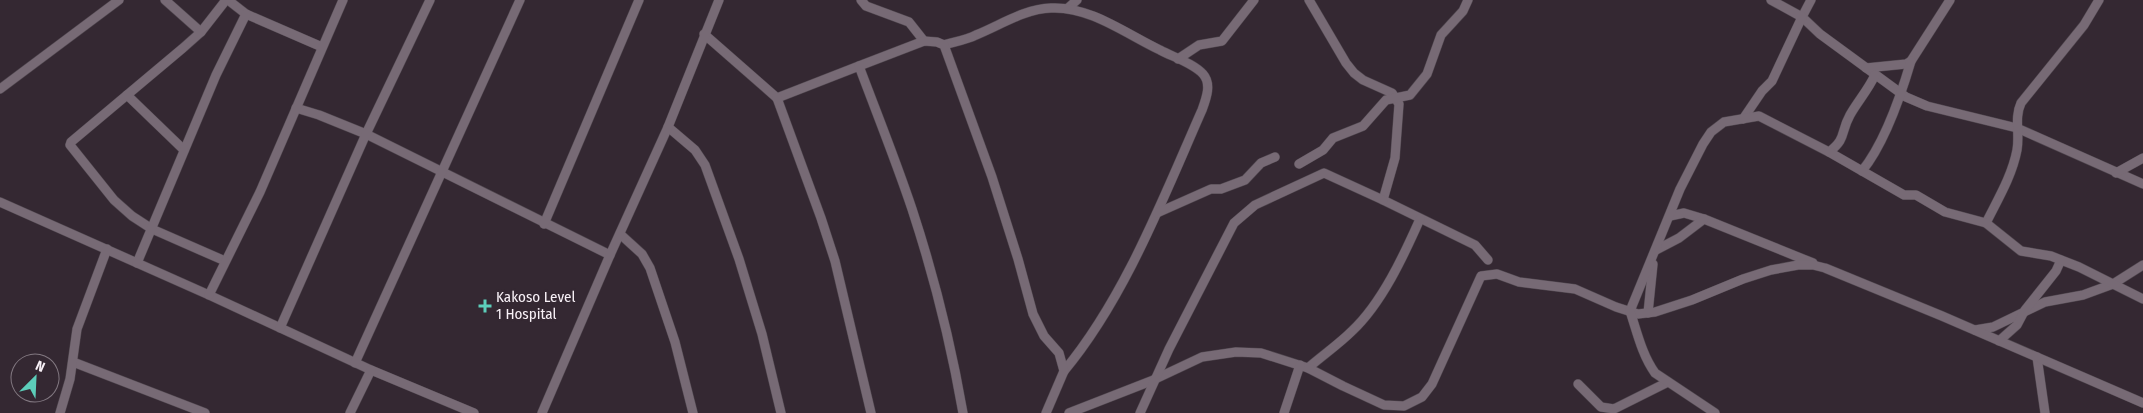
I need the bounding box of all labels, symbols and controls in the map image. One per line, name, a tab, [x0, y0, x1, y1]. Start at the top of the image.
place label: Kakoso Level 1 Hospital	[496, 288, 575, 323]
marker: Kakoso Level 1 Hospital	[478, 299, 492, 313]
north arrow	[10, 353, 60, 403]
text: N	[33, 357, 47, 376]

